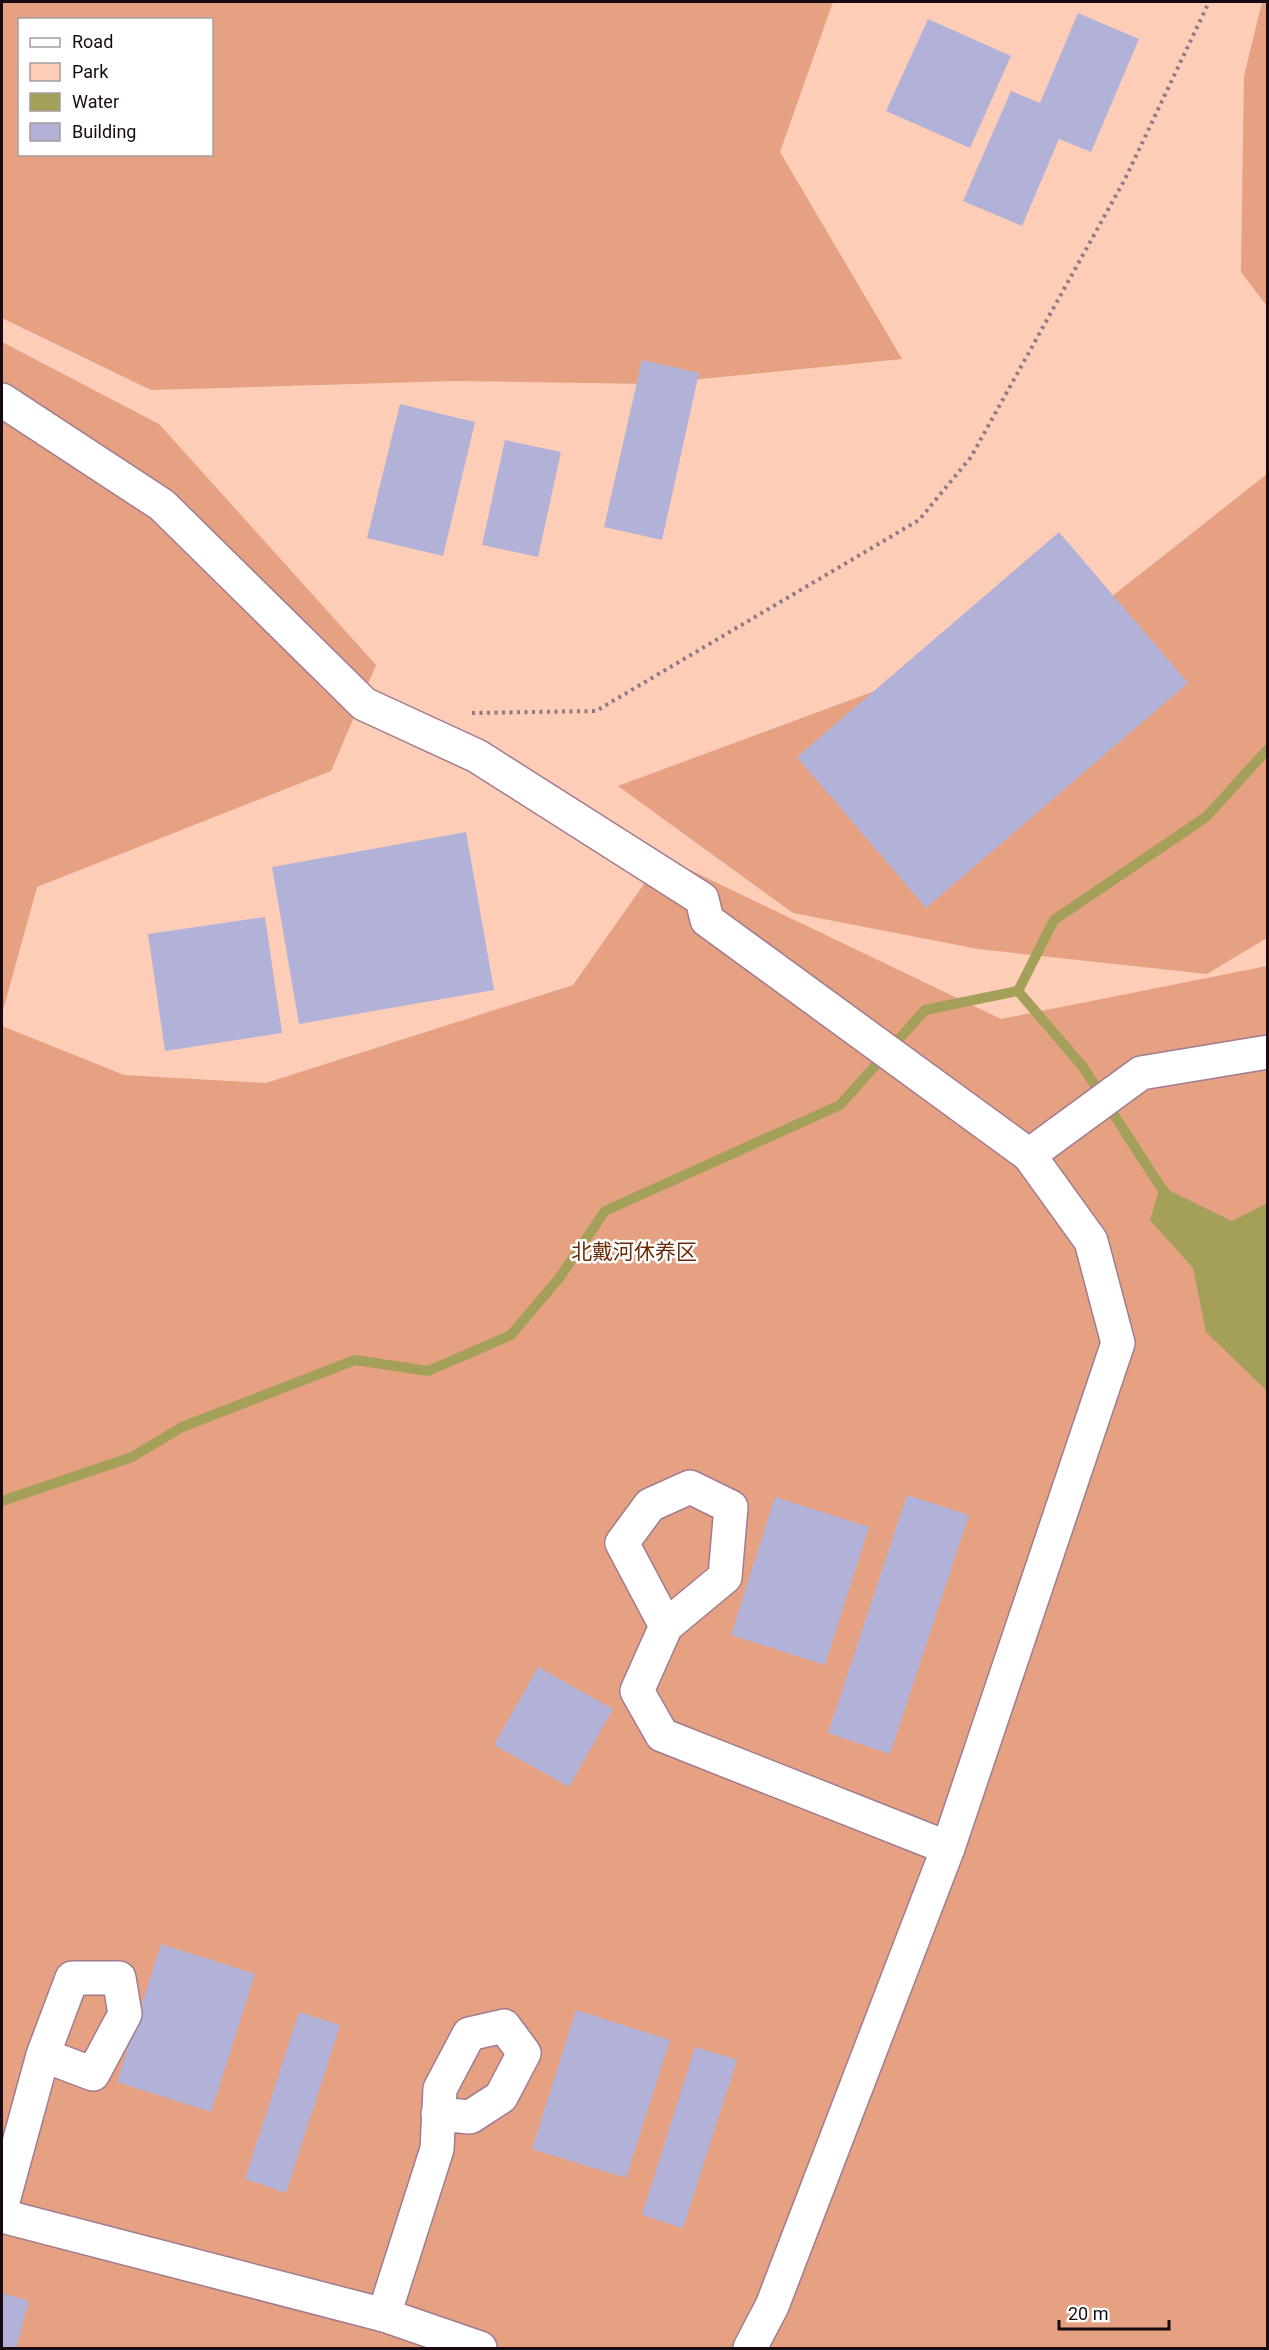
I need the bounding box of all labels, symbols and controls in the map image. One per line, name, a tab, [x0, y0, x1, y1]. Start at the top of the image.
legend	[18, 18, 213, 156]
text: Road	[72, 31, 113, 52]
text: Park	[72, 61, 109, 82]
text: Water	[72, 91, 119, 112]
text: Building	[72, 121, 136, 142]
park label: 北戴河休养区	[571, 1240, 697, 1264]
scale bar	[1059, 2293, 1168, 2331]
text: 20 m	[1068, 2303, 1108, 2324]

